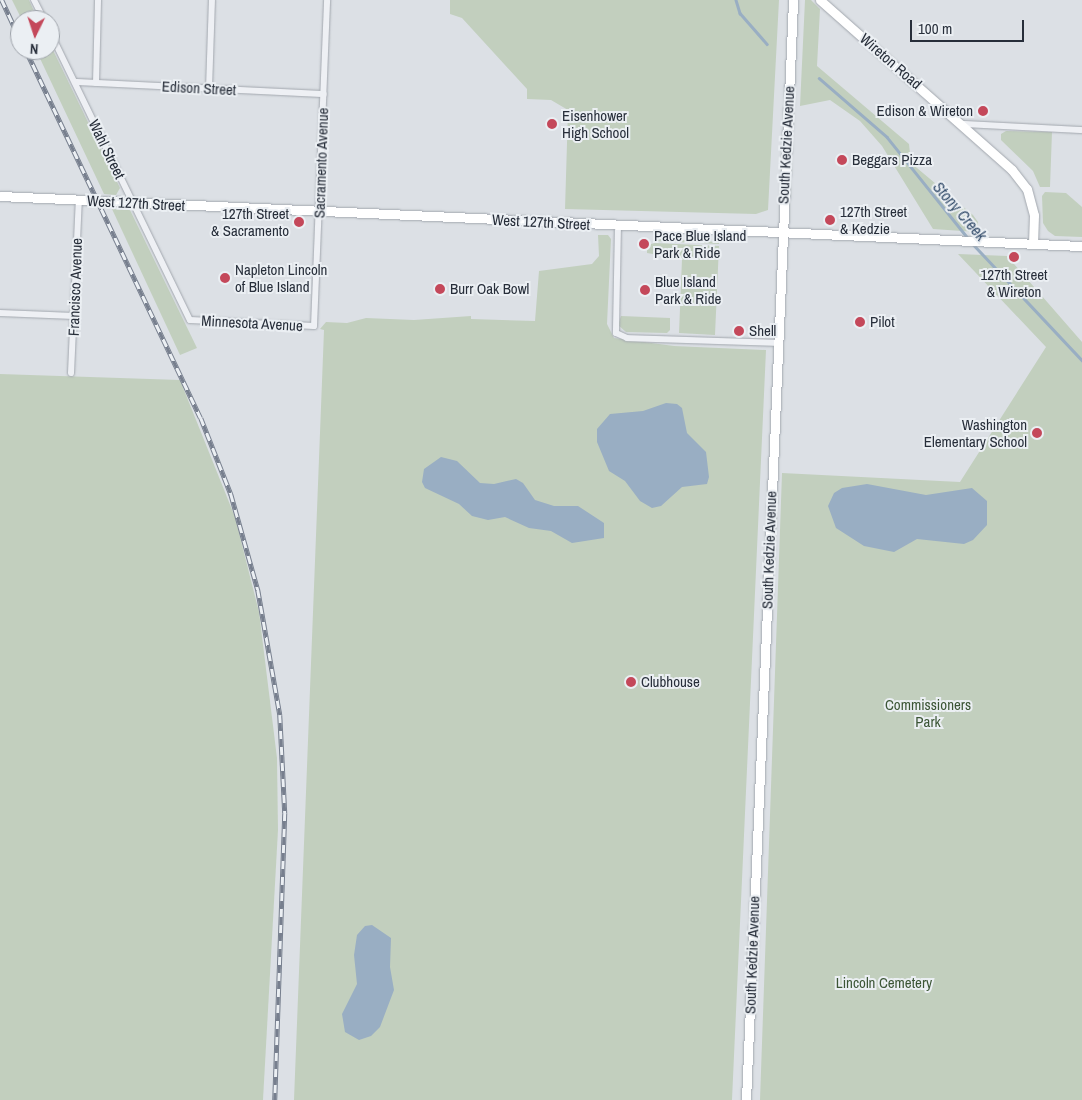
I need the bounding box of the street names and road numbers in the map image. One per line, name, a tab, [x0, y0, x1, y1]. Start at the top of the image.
street label: Wireton Road	[856, 29, 926, 93]
street label: Edison Street	[161, 77, 237, 99]
street label: South Kedzie Avenue	[774, 85, 798, 205]
street label: Sacramento Avenue	[310, 107, 332, 219]
street label: Wahl Street	[85, 116, 129, 182]
street label: West 127th Street	[86, 191, 186, 215]
street label: West 127th Street	[491, 210, 591, 234]
street label: Francisco Avenue	[64, 237, 86, 337]
street label: Minnesota Avenue	[200, 311, 304, 335]
street label: South Kedzie Avenue	[758, 490, 780, 610]
street label: South Kedzie Avenue	[741, 895, 763, 1015]

